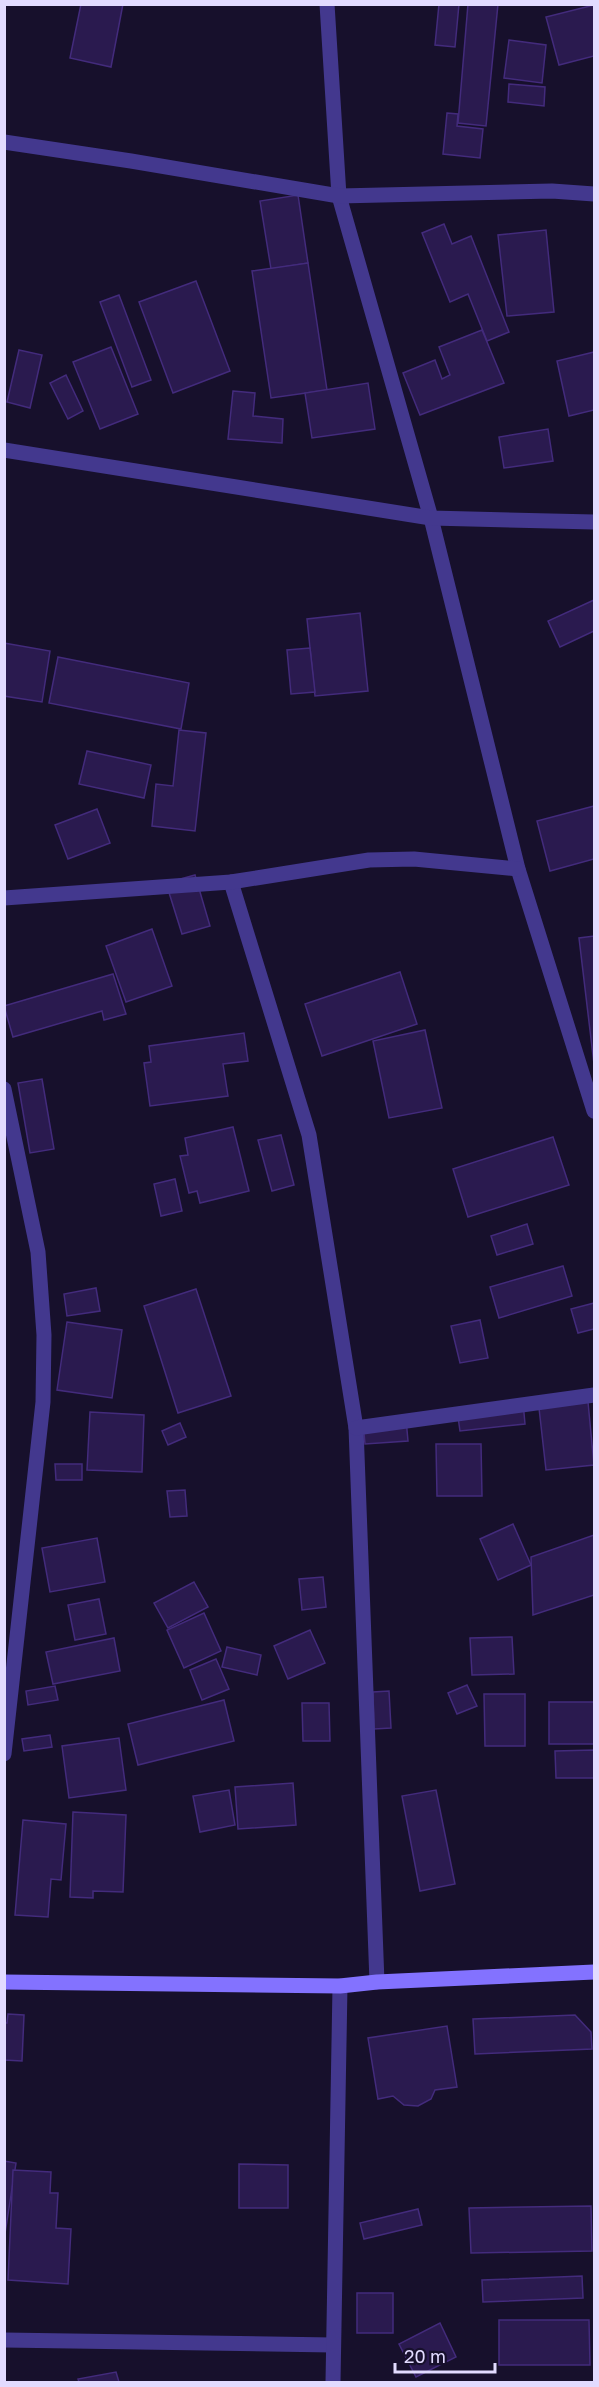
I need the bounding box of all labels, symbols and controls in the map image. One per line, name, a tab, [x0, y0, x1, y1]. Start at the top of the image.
scale bar	[395, 2336, 496, 2374]
text: 20 m	[404, 2345, 446, 2367]

